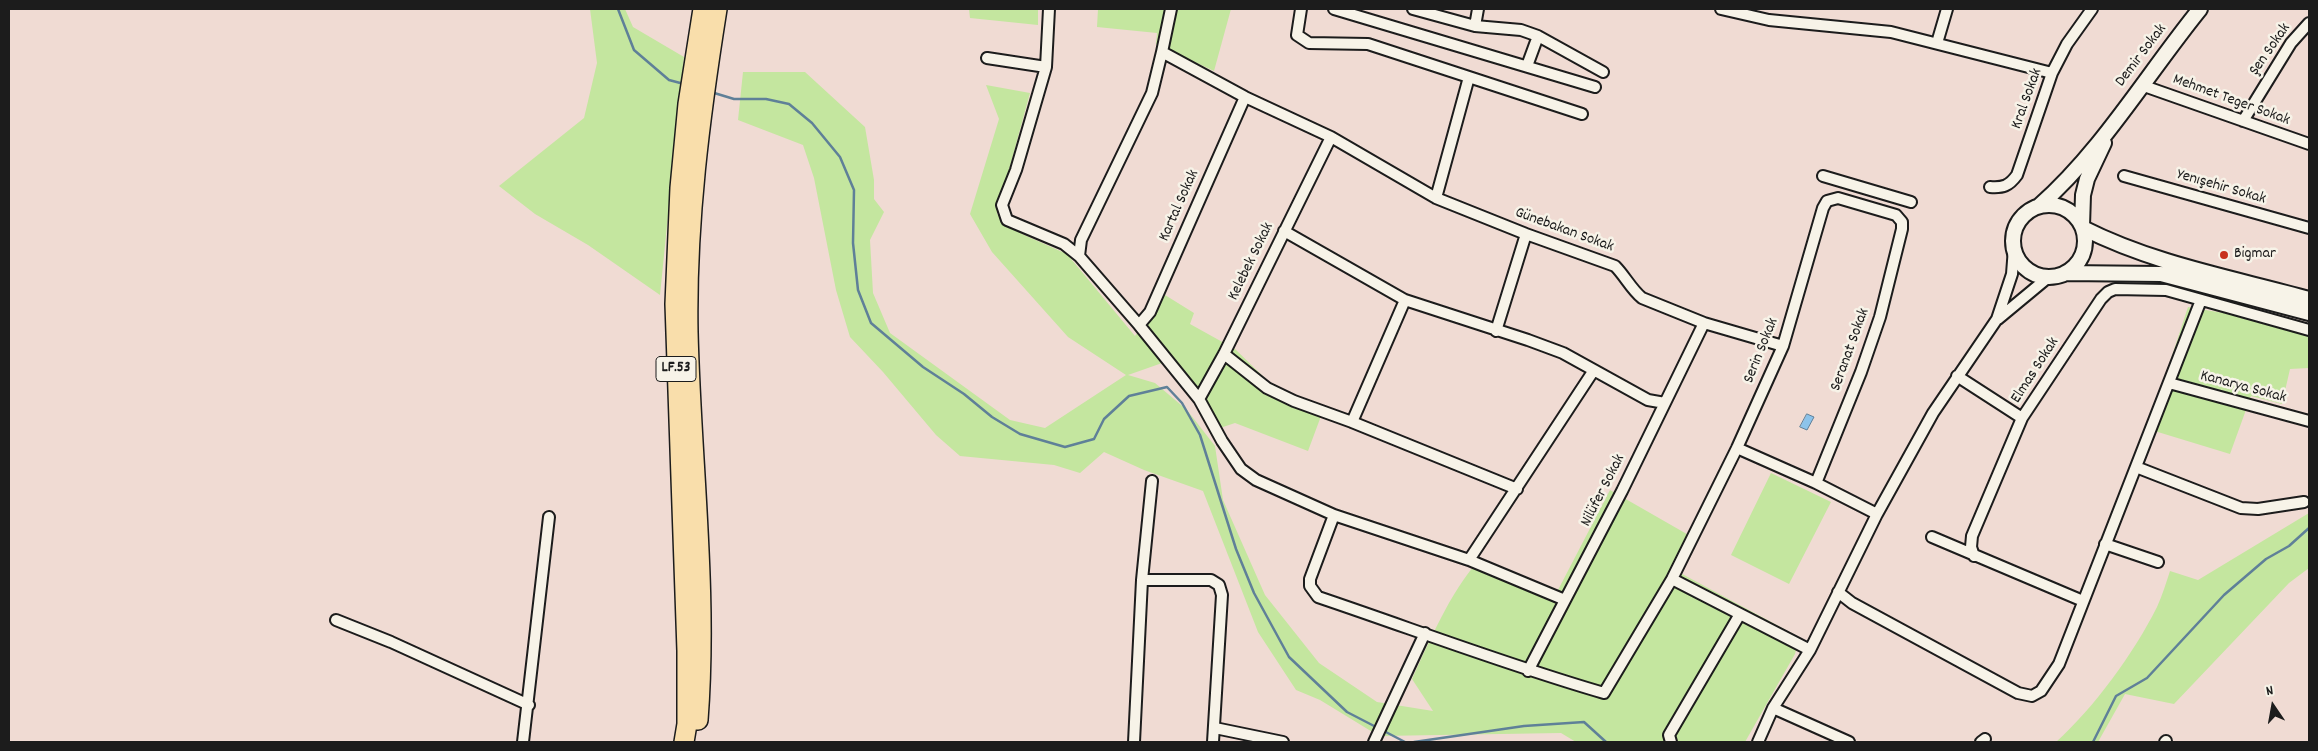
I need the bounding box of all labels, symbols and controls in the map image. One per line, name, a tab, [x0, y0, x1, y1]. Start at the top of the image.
street label: Şen Sokak	[2246, 20, 2296, 80]
street label: Demir Sokak	[2112, 21, 2172, 91]
street label: Kral Sokak	[2008, 66, 2048, 132]
street label: Mehmet Teger Sokak	[2170, 71, 2292, 131]
street label: Yenışehir Sokak	[2174, 166, 2268, 210]
street label: Kartal Sokak	[1156, 167, 1204, 245]
street label: Günebakan Sokak	[1512, 204, 1616, 258]
street label: Kelebek Sokak	[1225, 220, 1279, 304]
place label: Bigmar	[2234, 245, 2276, 265]
marker: Bigmar	[2218, 249, 2230, 261]
street label: Seranat Sokak	[1827, 306, 1875, 394]
street label: Serin Sokak	[1740, 316, 1784, 386]
street label: Elmas Sokak	[2008, 334, 2064, 408]
road number: LF.53	[656, 356, 696, 382]
street label: Kanarya Sokak	[2198, 367, 2288, 409]
street label: Nilüfer Sokak	[1578, 452, 1630, 530]
north arrow	[2248, 681, 2298, 731]
text: N	[2264, 681, 2275, 702]

